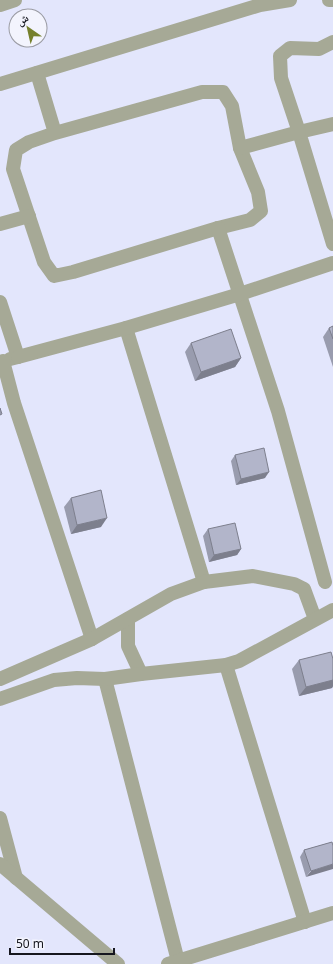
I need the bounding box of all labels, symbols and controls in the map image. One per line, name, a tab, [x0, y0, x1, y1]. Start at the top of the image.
north arrow	[8, 8, 48, 48]
text: ش	[13, 10, 32, 30]
scale bar	[10, 930, 114, 956]
text: 50 m	[16, 935, 44, 952]

